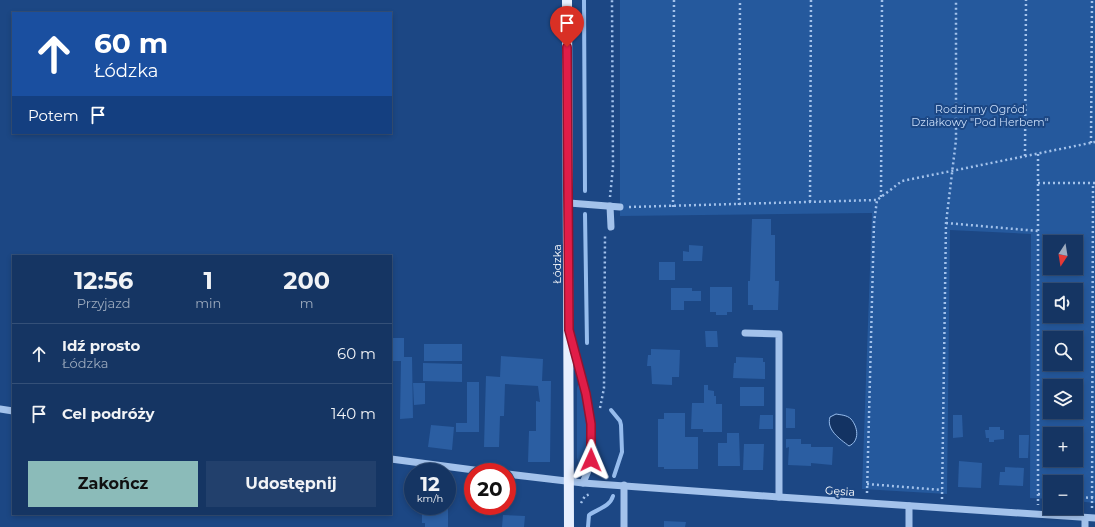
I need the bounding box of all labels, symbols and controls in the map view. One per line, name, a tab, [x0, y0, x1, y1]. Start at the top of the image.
pin	[550, 6, 584, 47]
icon: arrive	[556, 12, 578, 34]
text: 60 m	[94, 26, 168, 60]
icon: ahead	[28, 28, 80, 80]
text: Łódzka	[94, 60, 158, 82]
park label: Rodzinny Ogród Działkowy "Pod Herbem"	[911, 102, 1049, 129]
icon: arrive	[87, 104, 109, 126]
text: Potem	[28, 106, 79, 125]
north arrow	[1043, 235, 1083, 275]
map controls	[1043, 235, 1083, 515]
street label: Łódzka	[550, 244, 564, 284]
text: 12:56	[74, 266, 133, 295]
text: 1	[204, 266, 213, 295]
text: 200	[283, 266, 330, 295]
button: sound	[1043, 283, 1083, 323]
text: Przyjazd	[77, 295, 131, 311]
text: min	[195, 295, 221, 311]
text: m	[300, 295, 314, 311]
button: search	[1043, 331, 1083, 371]
text: Idź prosto	[62, 336, 140, 355]
icon: ahead	[28, 343, 50, 365]
text: 60 m	[337, 344, 376, 363]
text: Łódzka	[62, 355, 109, 371]
button: layers	[1043, 379, 1083, 419]
icon: arrive	[28, 403, 50, 425]
text: Cel podróży	[62, 404, 154, 423]
text: 140 m	[331, 404, 376, 423]
button: +	[1043, 427, 1083, 467]
position arrow	[570, 439, 612, 481]
button: Zakończ	[28, 461, 198, 507]
button: Udostępnij	[206, 461, 376, 507]
speed limit sign: 20	[464, 463, 516, 515]
text: 12	[420, 472, 440, 496]
button: −	[1043, 475, 1083, 515]
street label: Gęsia	[825, 483, 855, 499]
text: km/h	[417, 492, 443, 505]

